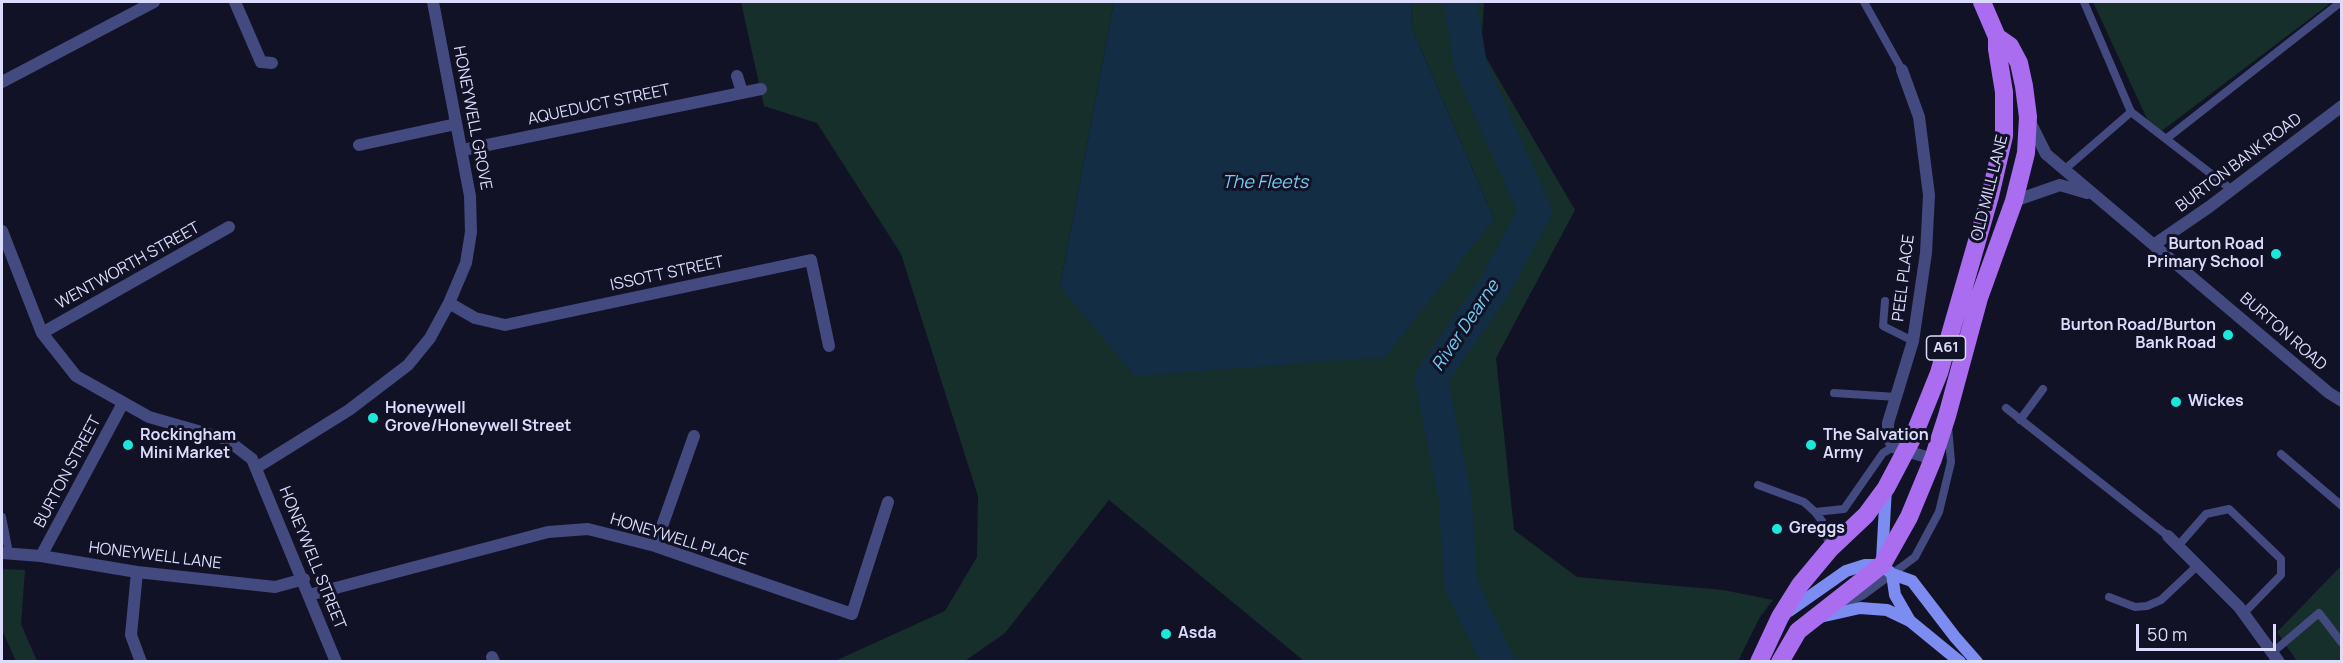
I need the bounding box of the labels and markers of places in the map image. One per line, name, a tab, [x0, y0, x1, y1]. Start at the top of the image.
place label: Burton Road Primary School	[2147, 235, 2264, 273]
marker: Burton Road Primary School	[2269, 247, 2283, 261]
place label: Burton Road/Burton Bank Road	[2061, 316, 2216, 354]
marker: Burton Road/Burton Bank Road	[2221, 328, 2235, 342]
place label: Wickes	[2188, 392, 2244, 412]
marker: Wickes	[2169, 395, 2183, 409]
place label: Honeywell Grove/Honeywell Street	[385, 399, 572, 437]
marker: Honeywell Grove/Honeywell Street	[366, 411, 380, 425]
place label: Rockingham Mini Market	[140, 426, 236, 464]
place label: The Salvation Army	[1823, 426, 1929, 464]
marker: Rockingham Mini Market	[121, 438, 135, 452]
marker: The Salvation Army	[1804, 438, 1818, 452]
place label: Greggs	[1789, 519, 1845, 539]
marker: Greggs	[1770, 522, 1784, 536]
place label: Asda	[1178, 624, 1216, 644]
marker: Asda	[1159, 627, 1173, 641]

